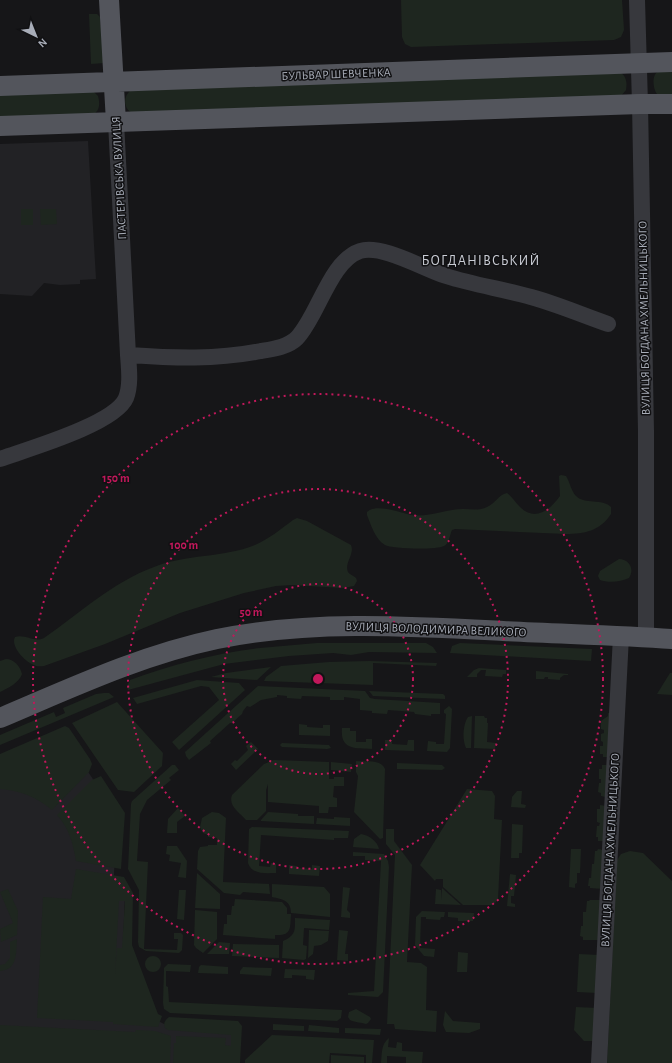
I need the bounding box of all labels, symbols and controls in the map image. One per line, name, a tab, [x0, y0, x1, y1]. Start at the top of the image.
north arrow	[16, 16, 56, 56]
text: N	[36, 36, 49, 50]
street label: БУЛЬВАР ШЕВЧЕНКА	[281, 66, 391, 82]
street label: ПАСТЕРІВСЬКА ВУЛИЦЯ	[110, 116, 128, 240]
street label: ВУЛИЦЯ БОГДАНА ХМЕЛЬНИЦЬКОГО	[636, 221, 652, 415]
district label: БОГДАНІВСЬКИЙ	[422, 253, 540, 268]
text: 150 m	[102, 472, 130, 484]
text: 100 m	[170, 539, 198, 551]
text: 50 m	[240, 606, 263, 618]
street label: ВУЛИЦЯ ВОЛОДИМИРА ВЕЛИКОГО	[345, 620, 527, 638]
centre of rings	[311, 672, 325, 686]
street label: ВУЛИЦЯ БОГДАНА ХМЕЛЬНИЦЬКОГО	[599, 753, 621, 947]

